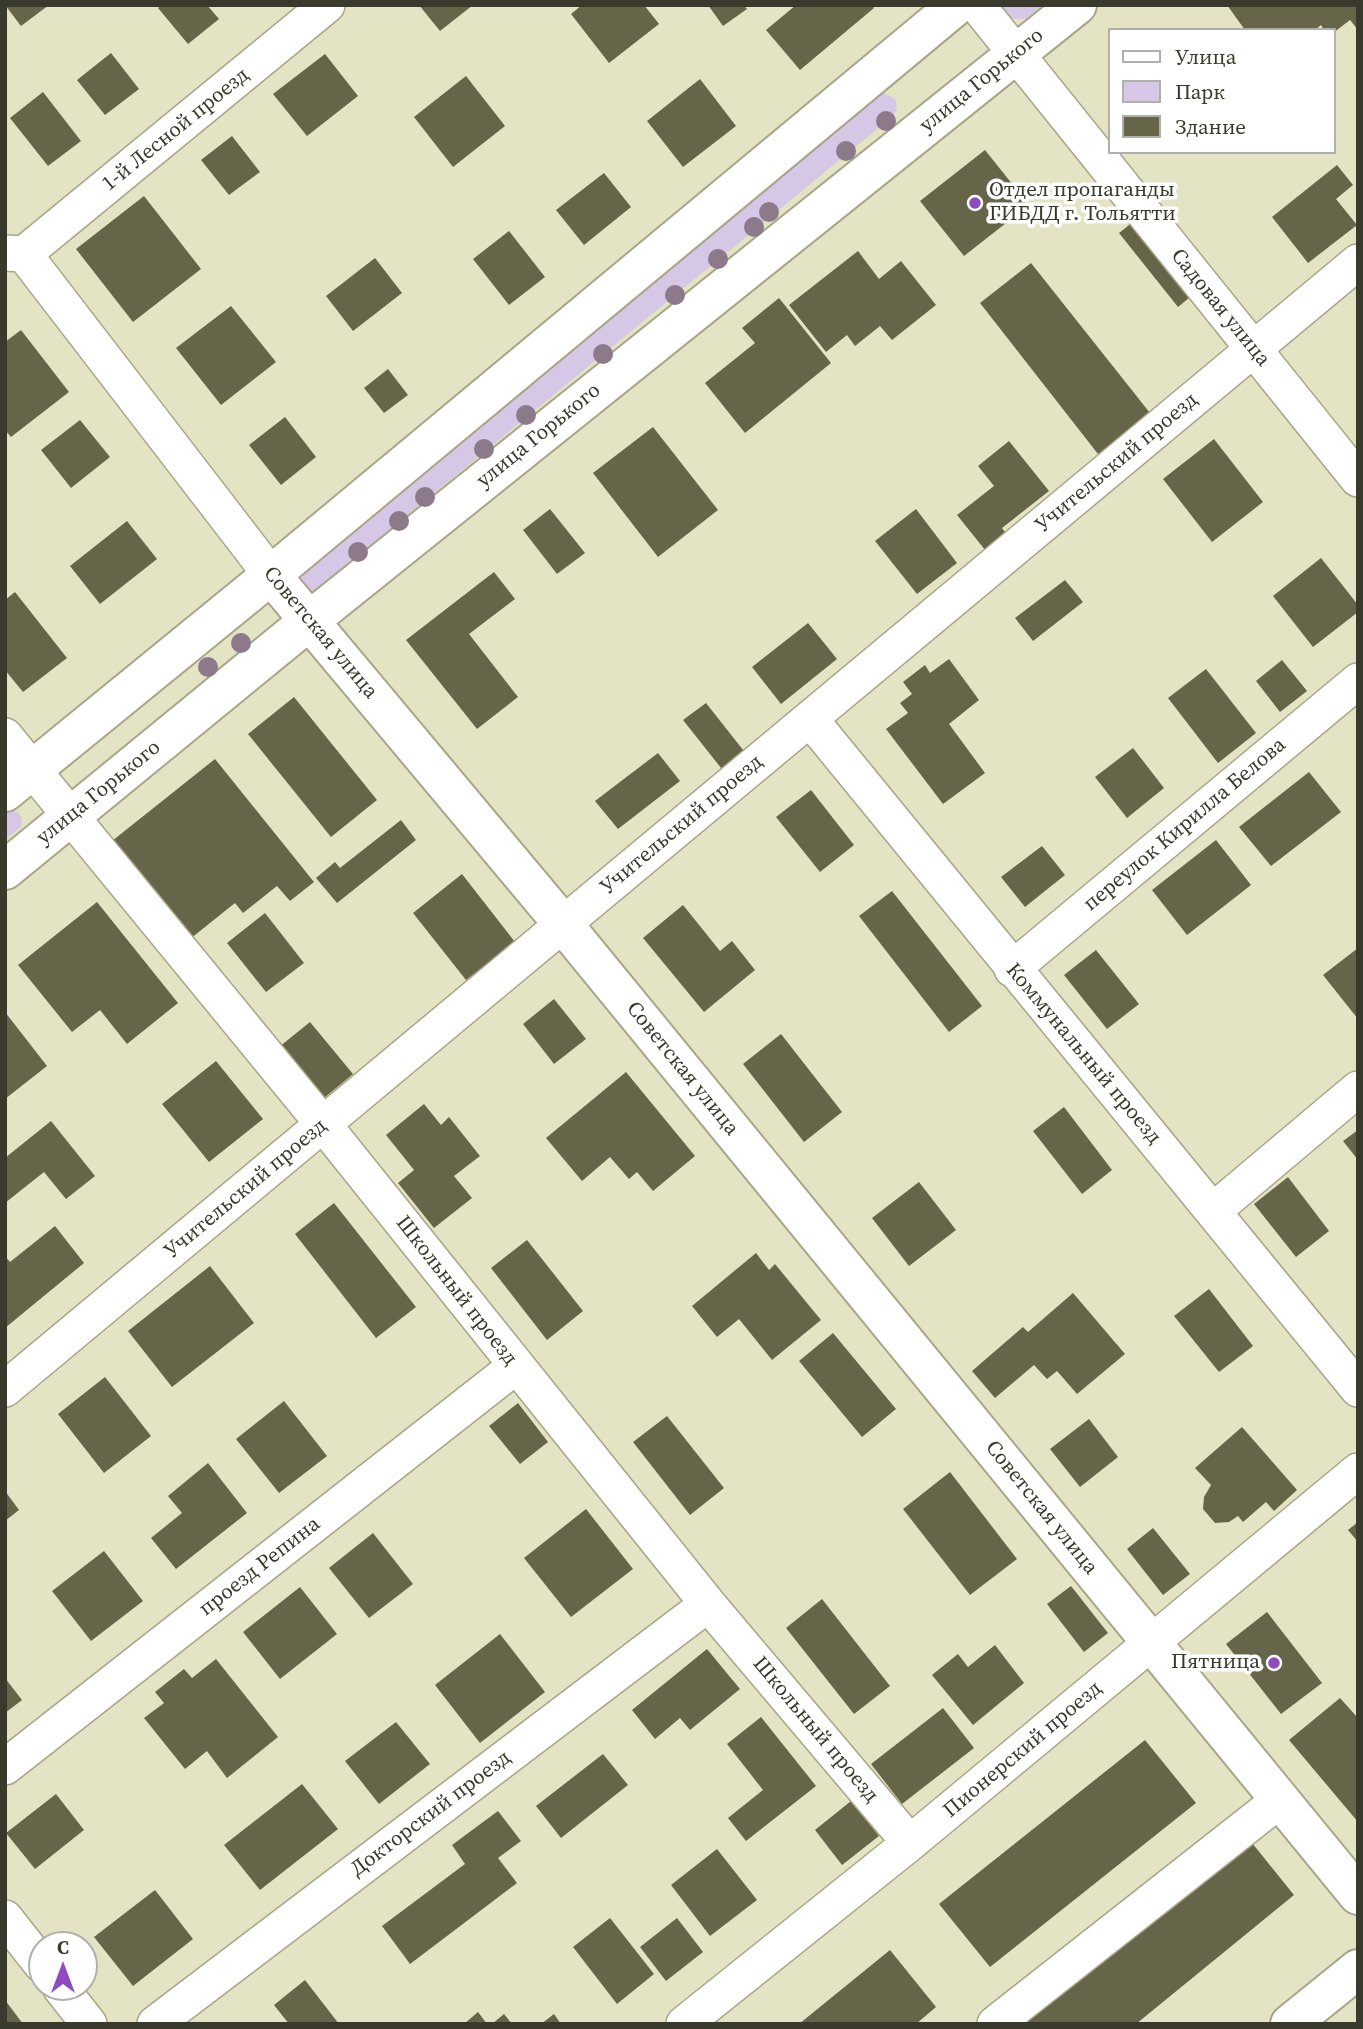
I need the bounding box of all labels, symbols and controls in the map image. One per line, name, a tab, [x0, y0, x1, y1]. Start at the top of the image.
street label: улица Горького	[915, 23, 1049, 139]
legend	[1108, 28, 1335, 154]
text: Улица	[1175, 42, 1236, 71]
street label: 1-й Лесной проезд	[97, 63, 255, 197]
text: Парк	[1175, 77, 1225, 106]
text: Здание	[1175, 112, 1246, 141]
place label: Отдел пропаганды ГИБДД г. Тольятти	[989, 178, 1176, 228]
marker: Отдел пропаганды ГИБДД г. Тольятти	[967, 195, 983, 211]
street label: Садовая улица	[1165, 244, 1275, 372]
street label: улица Горького	[472, 378, 606, 494]
street label: Учительский проезд	[1031, 388, 1203, 538]
street label: Советская улица	[257, 562, 383, 704]
street label: переулок Кирилла Белова	[1079, 733, 1291, 917]
street label: улица Горького	[32, 735, 166, 851]
street label: Учительский проезд	[596, 750, 768, 900]
street label: Коммунальный проезд	[1000, 958, 1166, 1150]
street label: Советская улица	[620, 997, 744, 1141]
street label: Учительский проезд	[160, 1114, 332, 1264]
street label: Школьный проезд	[390, 1211, 522, 1371]
street label: Советская улица	[979, 1436, 1103, 1580]
street label: проезд Репина	[194, 1512, 326, 1622]
place label: Пятница	[1171, 1650, 1260, 1676]
street label: Школьный проезд	[747, 1652, 883, 1808]
marker: Пятница	[1266, 1655, 1282, 1671]
street label: Пионерский проезд	[939, 1676, 1107, 1824]
street label: Докторский проезд	[346, 1746, 516, 1882]
north arrow	[28, 1931, 98, 2001]
text: С	[57, 1934, 69, 1960]

